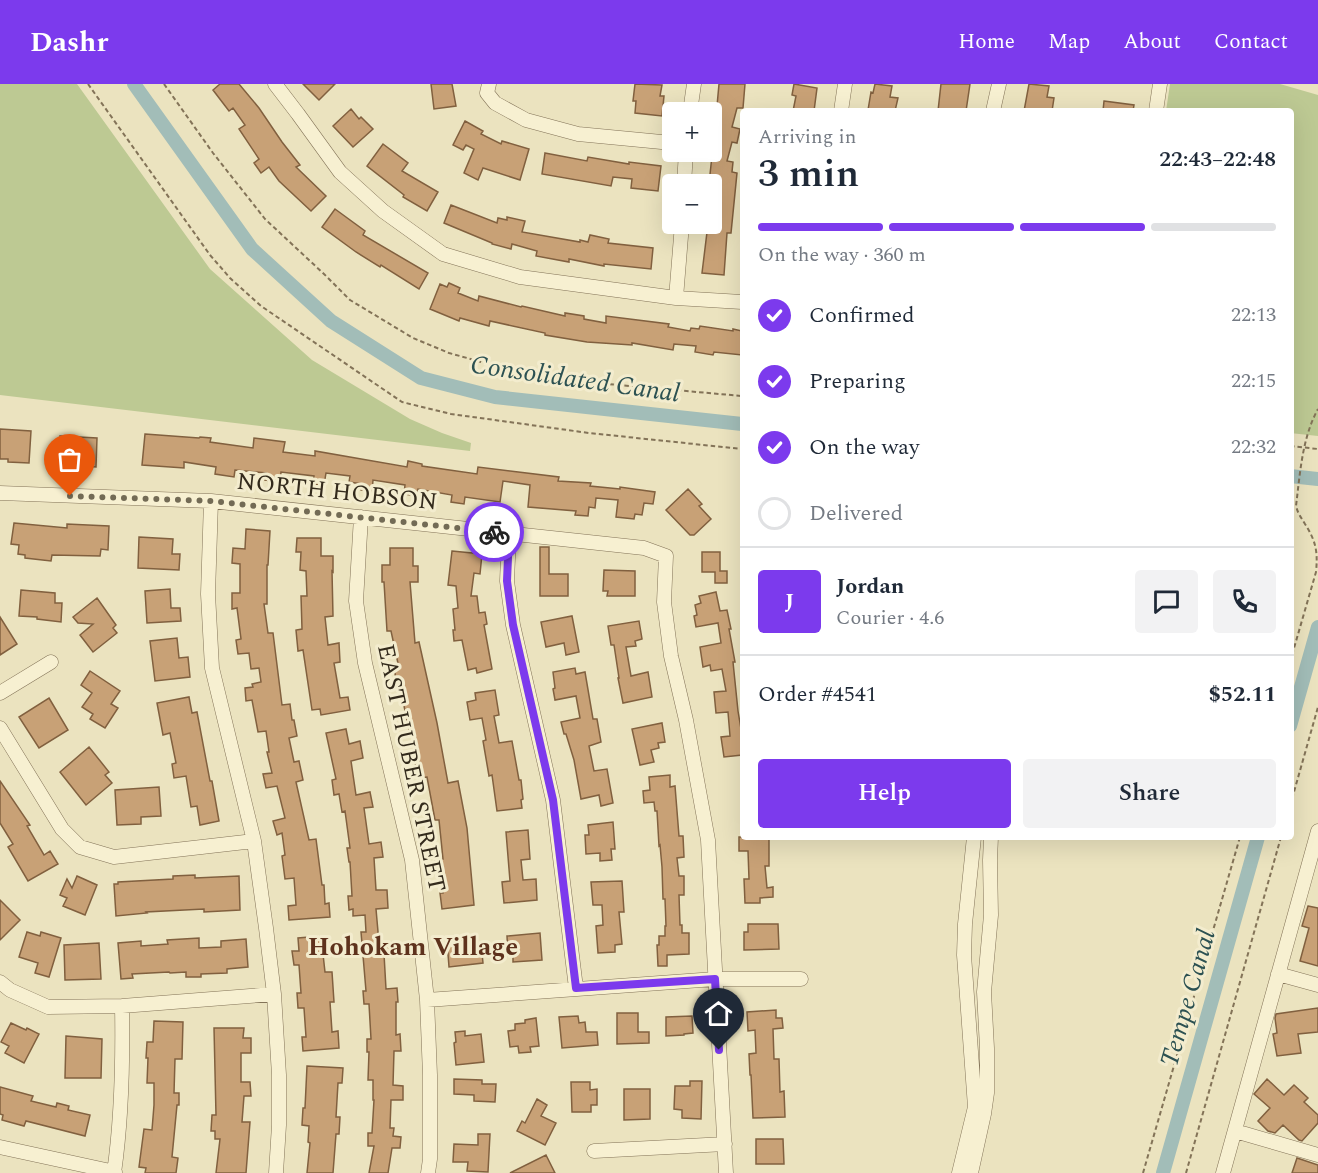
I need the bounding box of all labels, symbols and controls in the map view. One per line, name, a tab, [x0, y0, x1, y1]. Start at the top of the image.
text: Dashr	[30, 21, 108, 64]
text: Home	[958, 26, 1015, 58]
text: Map	[1048, 26, 1090, 58]
text: About	[1123, 26, 1181, 58]
text: Contact	[1214, 26, 1288, 58]
map controls	[662, 102, 722, 234]
button: +	[662, 102, 722, 162]
text: Arriving in	[758, 122, 856, 152]
text: 22:43–22:48	[1159, 143, 1276, 176]
text: 3 min	[758, 145, 859, 204]
button: −	[662, 174, 722, 234]
text: On the way · 360 m	[758, 240, 926, 270]
icon: check	[758, 299, 791, 332]
text: Confirmed	[809, 299, 915, 332]
text: 22:13	[1231, 300, 1276, 330]
water label: Consolidated Canal	[468, 345, 682, 414]
icon: check	[758, 365, 791, 398]
text: Preparing	[809, 365, 906, 398]
text: 22:15	[1231, 366, 1276, 396]
icon: check	[758, 431, 791, 464]
text: On the way	[809, 431, 920, 464]
text: 22:32	[1231, 432, 1276, 462]
pin	[44, 434, 95, 496]
icon: bag	[53, 443, 86, 476]
street label: NORTH HOBSON	[235, 464, 439, 520]
text: Delivered	[809, 497, 903, 530]
courier	[464, 502, 524, 562]
icon: bike	[478, 516, 511, 549]
text: Jordan	[836, 570, 904, 603]
button: chat	[1135, 570, 1198, 633]
button: phone	[1213, 570, 1276, 633]
text: J	[785, 585, 794, 618]
text: Courier · 4.6	[836, 603, 944, 633]
street label: EAST HUBER STREET	[367, 641, 455, 895]
text: Order #4541	[758, 678, 877, 711]
text: $52.11	[1208, 678, 1276, 711]
button: Help	[758, 759, 1011, 828]
button: Share	[1023, 759, 1276, 828]
water label: Tempe Canal	[1149, 924, 1227, 1072]
district label: Hohokam Village	[308, 927, 518, 967]
pin	[693, 988, 744, 1050]
icon: home	[702, 997, 735, 1030]

